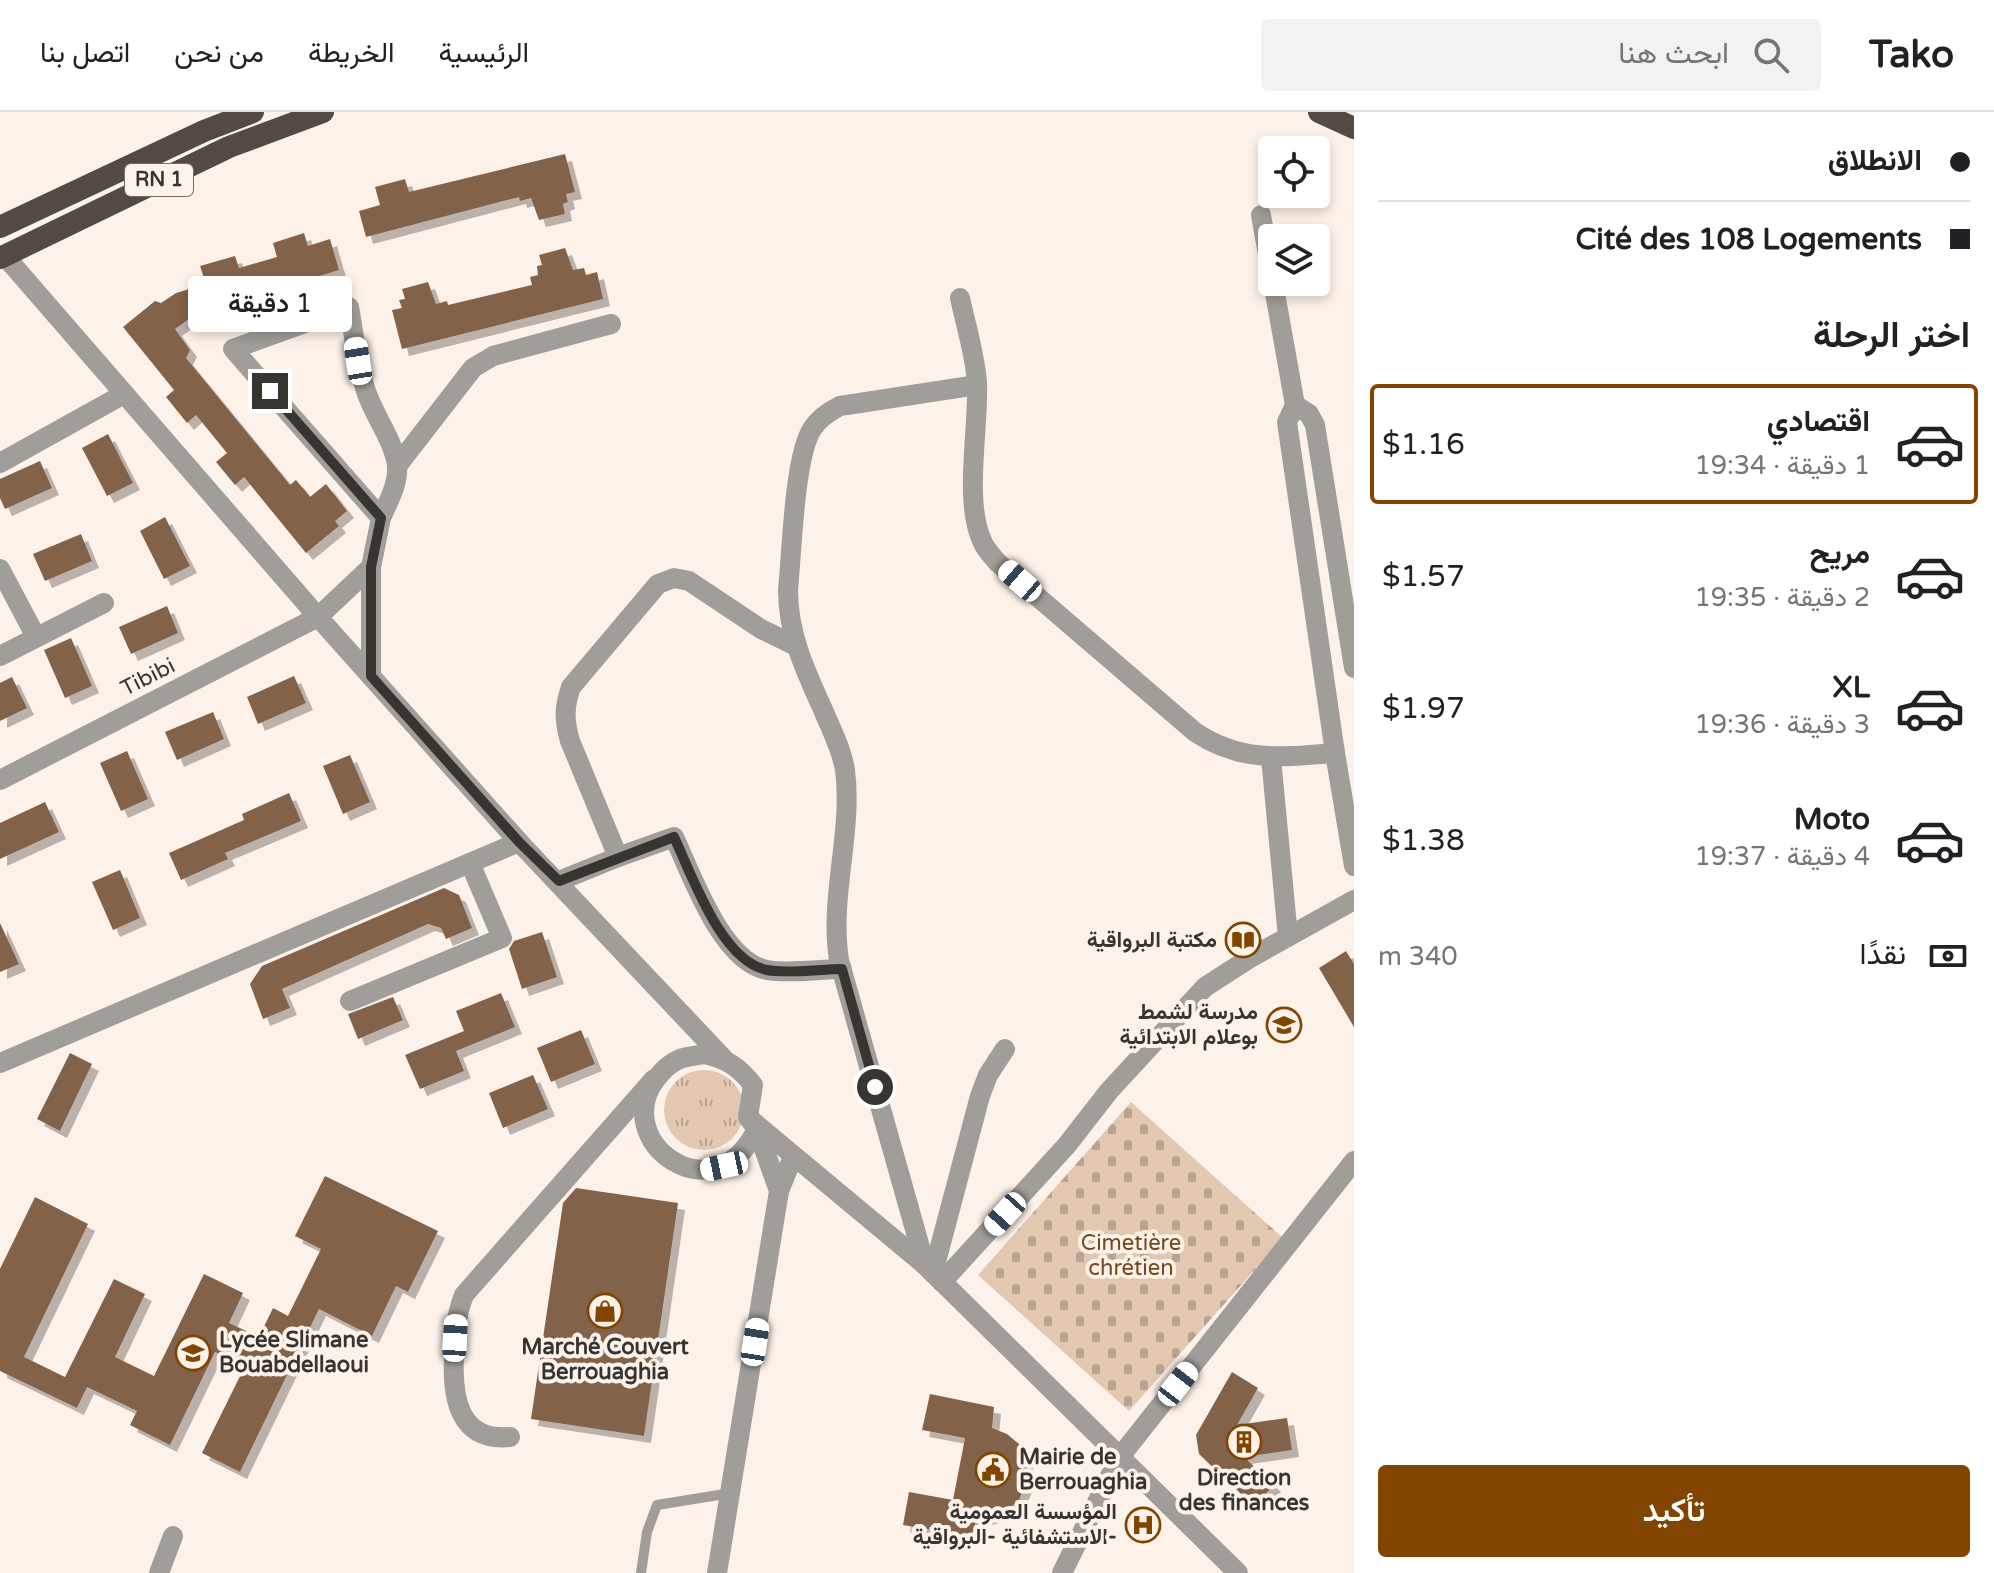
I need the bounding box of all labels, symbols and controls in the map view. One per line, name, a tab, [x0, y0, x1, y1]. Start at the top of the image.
search box	[1261, 19, 1821, 91]
text: Tako	[1869, 32, 1954, 78]
icon: search	[1749, 33, 1793, 77]
text: ابحث هنا	[1618, 35, 1729, 72]
text: اتصل بنا	[40, 36, 130, 70]
text: من نحن	[174, 36, 264, 70]
text: الخريطة	[308, 36, 395, 70]
text: الرئيسية	[439, 36, 529, 70]
map controls	[1258, 136, 1330, 296]
button: locate	[1258, 136, 1330, 208]
text: الانطلاق	[1828, 142, 1922, 179]
road number: RN 1	[125, 164, 193, 196]
text: Cité des 108 Logements	[1576, 221, 1922, 258]
button: layers	[1258, 224, 1330, 296]
callout: 1 دقيقة	[188, 275, 352, 331]
text: 1 دقيقة	[228, 288, 312, 319]
text: اختر الرحلة	[1813, 314, 1970, 357]
car	[342, 335, 374, 387]
route end	[252, 373, 288, 409]
text: اقتصادي	[1767, 403, 1870, 440]
icon: car	[1894, 408, 1966, 480]
text: $1.16	[1382, 426, 1465, 463]
text: 1 دقيقة · 19:34	[1694, 450, 1870, 481]
text: مريح	[1810, 535, 1870, 572]
icon: car	[1894, 540, 1966, 612]
car	[994, 556, 1046, 606]
text: $1.57	[1382, 558, 1465, 595]
text: 2 دقيقة · 19:35	[1694, 582, 1870, 613]
street label: Tibibi	[117, 652, 179, 702]
text: XL	[1833, 669, 1870, 706]
icon: car	[1894, 672, 1966, 744]
text: $1.97	[1382, 690, 1465, 727]
text: 3 دقيقة · 19:36	[1694, 709, 1870, 740]
text: Moto	[1794, 801, 1870, 838]
icon: car	[1894, 804, 1966, 876]
text: $1.38	[1382, 822, 1465, 859]
text: 4 دقيقة · 19:37	[1694, 841, 1870, 872]
library icon: مكتبة البرواقية	[1224, 921, 1262, 959]
place label: مكتبة البرواقية	[1087, 927, 1217, 953]
icon: cash	[1926, 934, 1970, 978]
text: نقدًا	[1860, 936, 1906, 973]
text: 340 m	[1378, 941, 1458, 972]
place label: مدرسة لشمط بوعلام الابتدائية	[1119, 999, 1258, 1051]
school or university icon: مدرسة لشمط بوعلام الابتدائية	[1265, 1006, 1303, 1044]
route start	[857, 1069, 893, 1105]
car	[698, 1149, 750, 1183]
car	[980, 1188, 1030, 1240]
park label: Cimetière chrétien	[1081, 1230, 1181, 1281]
shop icon: Marché Couvert Berrouaghia	[586, 1292, 624, 1330]
car	[442, 1313, 468, 1363]
car	[739, 1316, 771, 1368]
place label: Lycée Slimane Bouabdellaoui	[219, 1327, 369, 1378]
school or university icon: Lycée Slimane Bouabdellaoui	[174, 1334, 212, 1372]
place label: Marché Couvert Berrouaghia	[521, 1334, 689, 1385]
car	[1154, 1358, 1202, 1410]
building icon: Direction des finances	[1225, 1423, 1263, 1461]
place label: Mairie de Berrouaghia	[1019, 1444, 1147, 1495]
public building icon: Mairie de Berrouaghia	[974, 1451, 1012, 1489]
place label: Direction des finances	[1179, 1465, 1310, 1516]
button: تأكيد	[1378, 1465, 1970, 1557]
place label: المؤسسة العمومية الاستشفائية -البرواقية-	[913, 1499, 1117, 1550]
hospital icon: المؤسسة العمومية الاستشفائية -البرواقية-	[1124, 1506, 1162, 1544]

